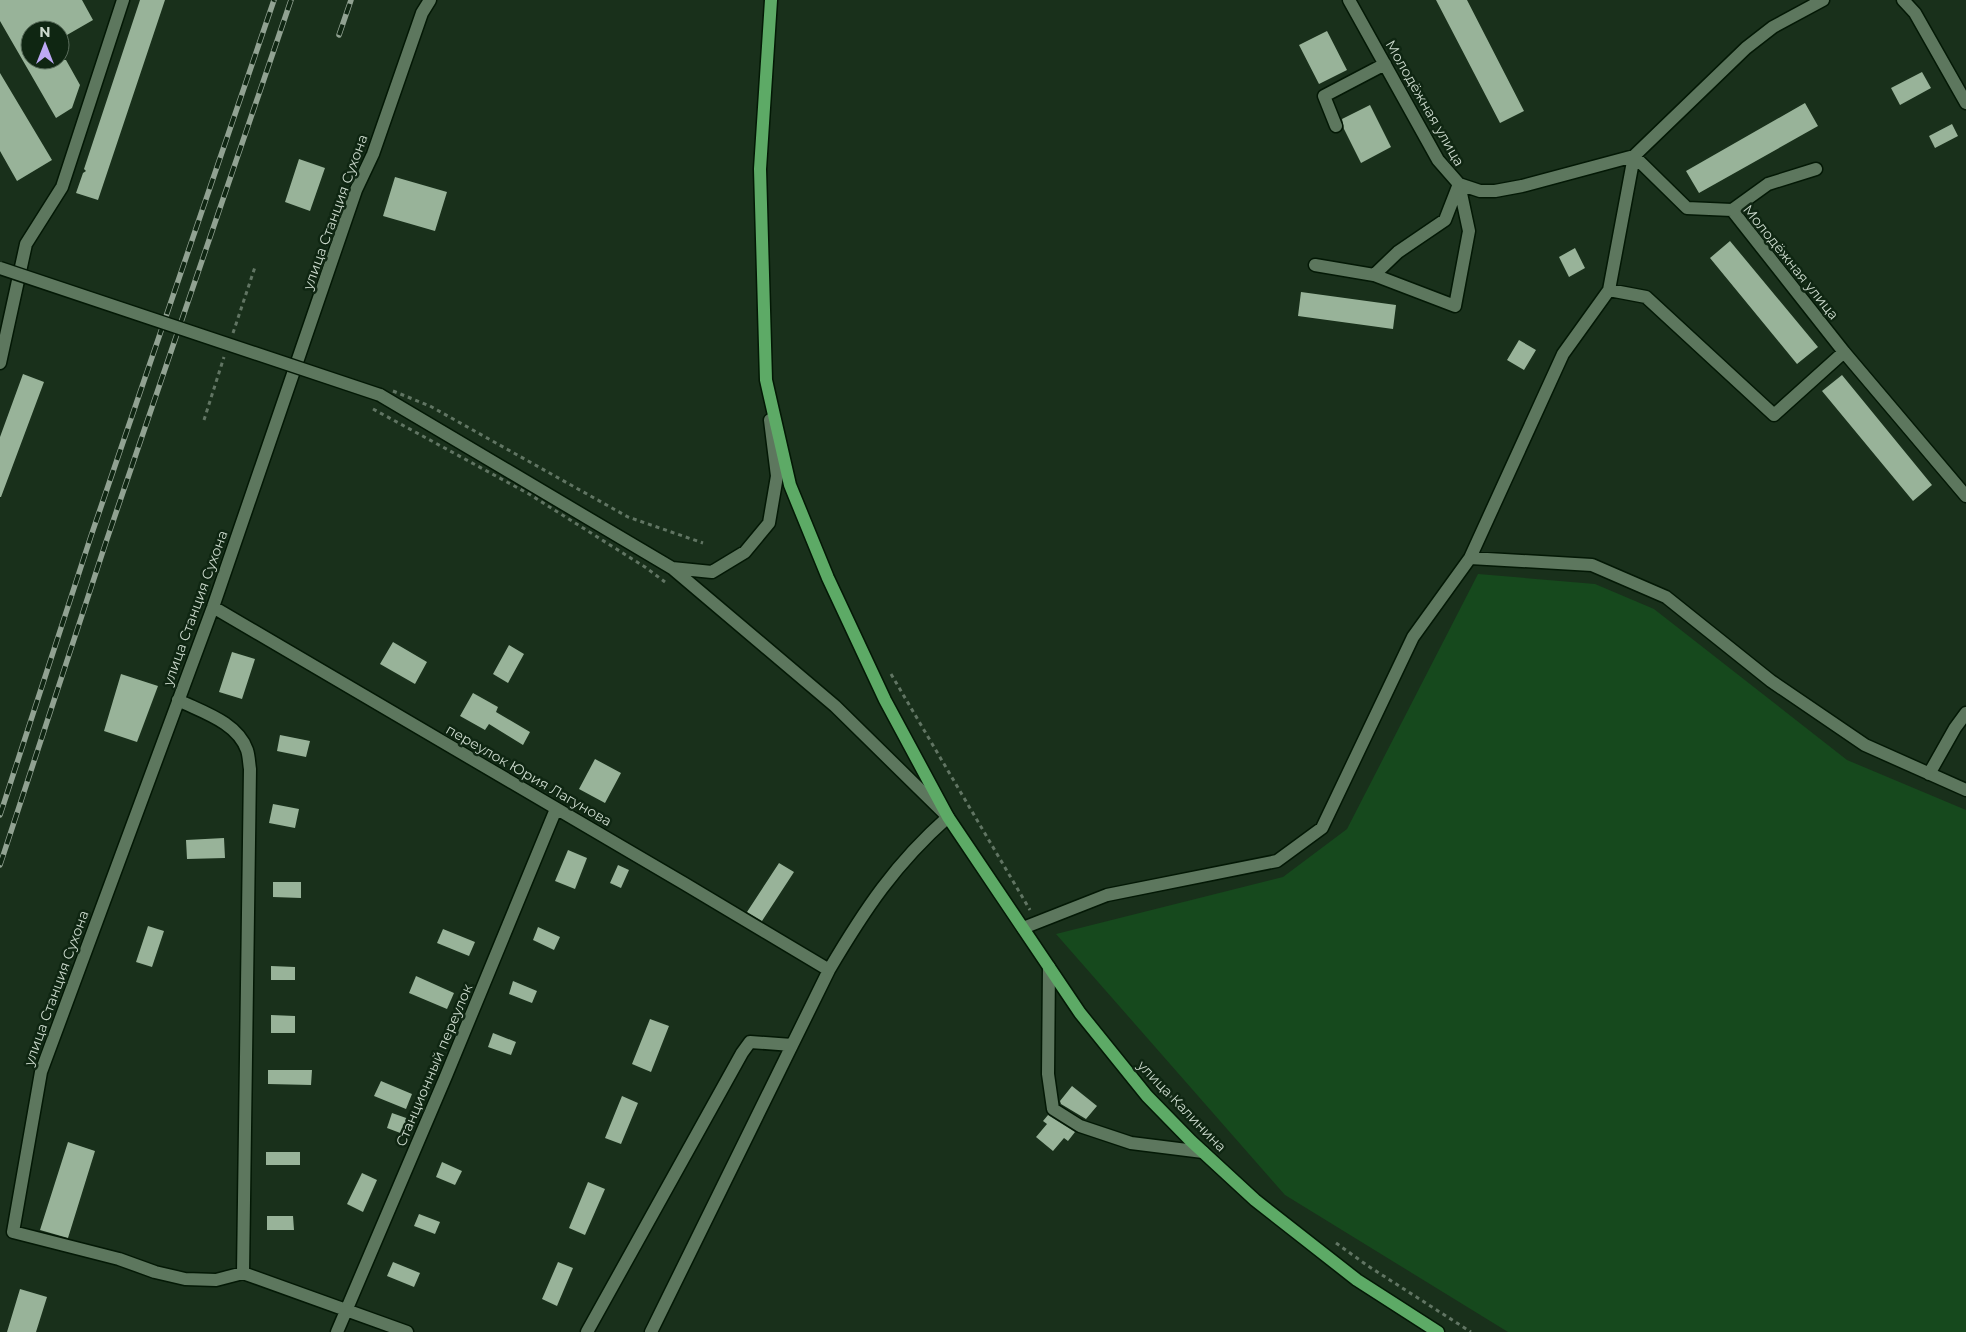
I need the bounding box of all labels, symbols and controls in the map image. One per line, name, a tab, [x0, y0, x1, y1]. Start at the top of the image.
north arrow	[20, 20, 70, 70]
text: N	[39, 23, 51, 41]
street label: Молодёжная улица	[1382, 37, 1468, 169]
street label: улица Станция Сухона	[298, 132, 372, 293]
street label: Молодёжная улица	[1739, 201, 1843, 323]
street label: улица Станция Сухона	[158, 528, 232, 689]
street label: переулок Юрия Лагунова	[443, 720, 615, 830]
street label: улица Станция Сухона	[19, 908, 93, 1069]
street label: Станционный переулок	[392, 981, 476, 1149]
street label: улица Калинина	[1133, 1056, 1230, 1156]

